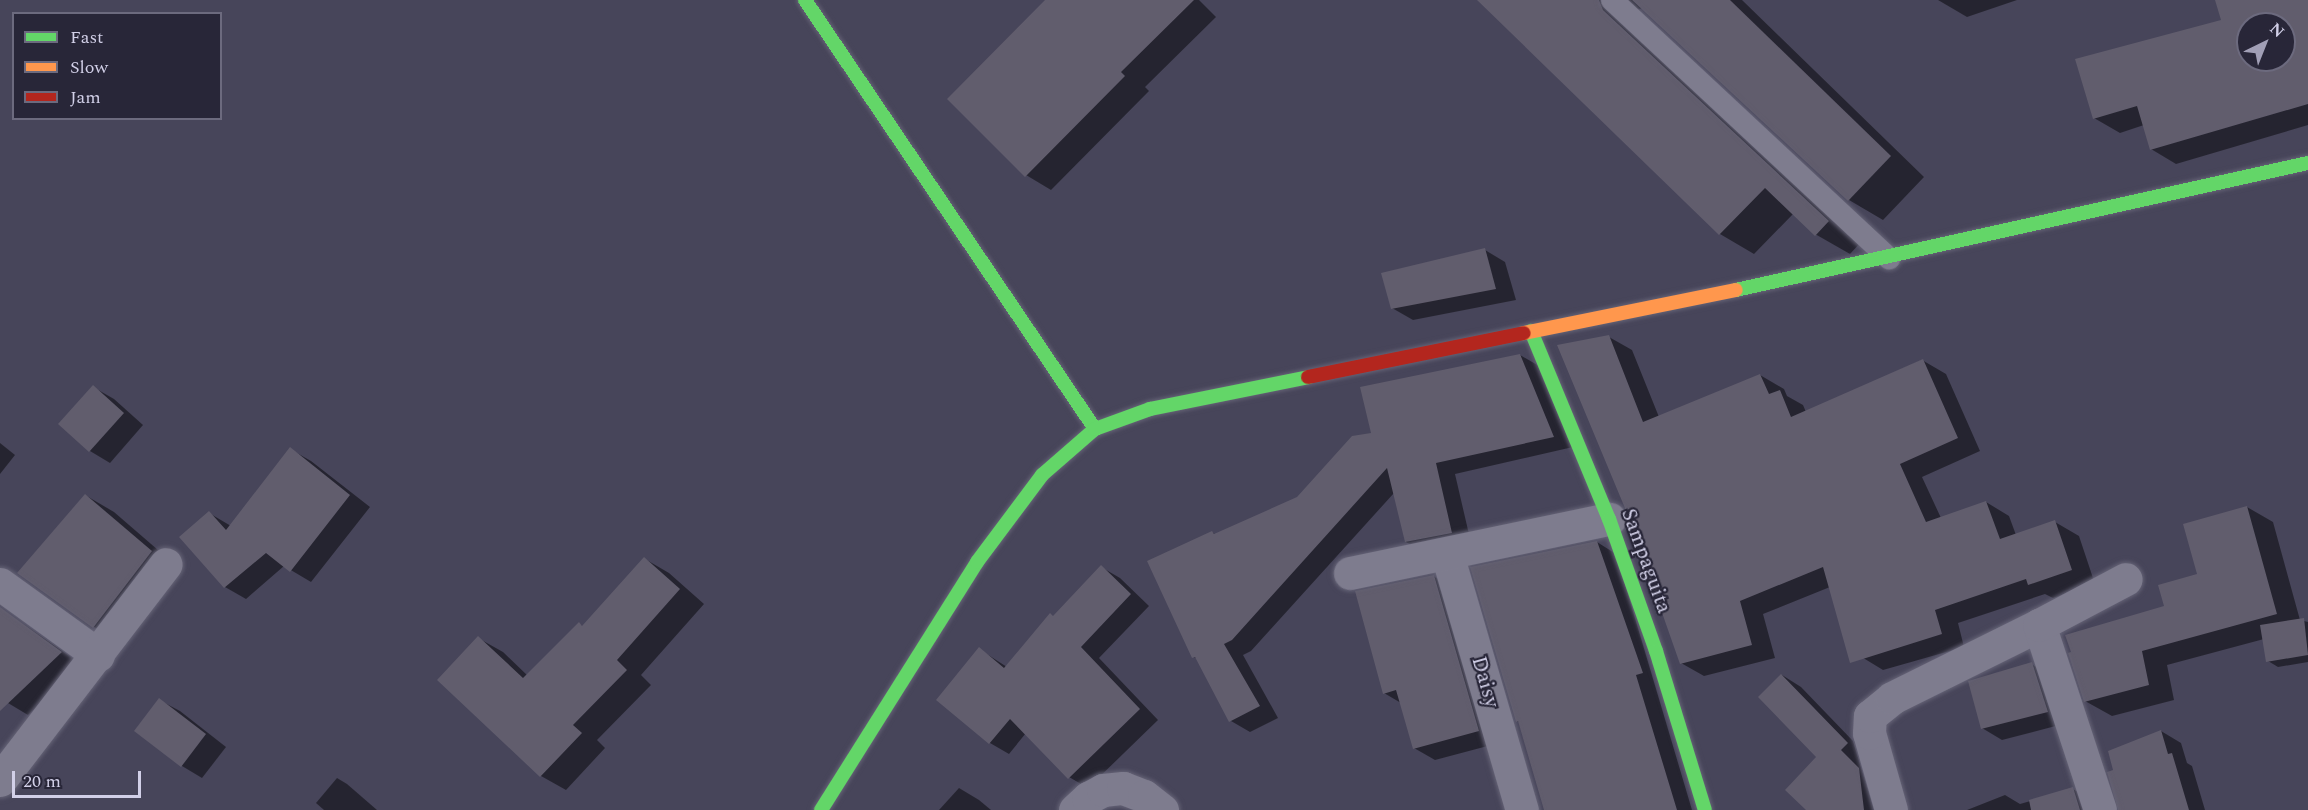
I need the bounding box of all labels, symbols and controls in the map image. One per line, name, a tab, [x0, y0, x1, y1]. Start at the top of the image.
legend	[12, 12, 222, 120]
north arrow	[2236, 12, 2296, 72]
text: N	[2264, 17, 2290, 44]
text: Fast	[70, 24, 103, 51]
text: Slow	[70, 54, 108, 81]
text: Jam	[70, 84, 101, 111]
street label: Sampaguita	[1615, 505, 1677, 617]
street label: Daisy	[1466, 653, 1504, 711]
scale bar	[15, 759, 144, 797]
text: 20 m	[23, 768, 61, 795]

